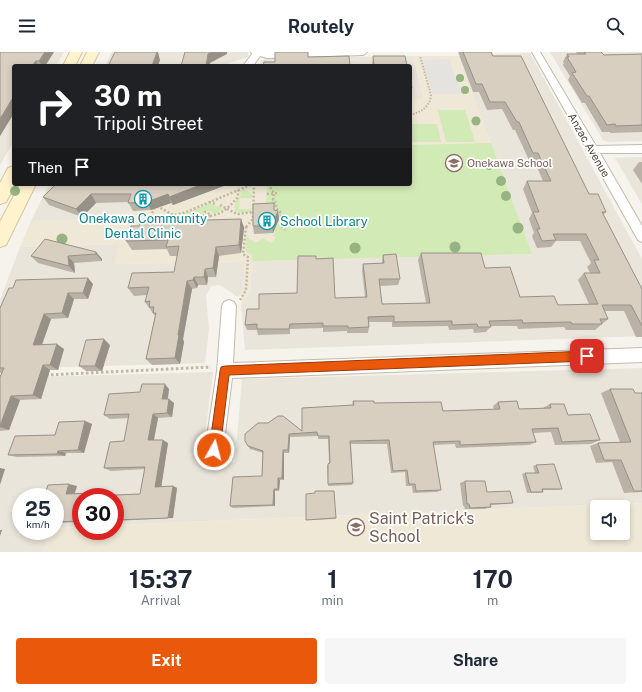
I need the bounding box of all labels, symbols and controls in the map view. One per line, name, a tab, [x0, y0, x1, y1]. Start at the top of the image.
icon: menu	[16, 15, 38, 37]
icon: search	[604, 15, 626, 37]
text: Routely	[288, 16, 354, 37]
text: 30 m	[94, 79, 162, 112]
icon: right	[28, 80, 80, 132]
street label: Anzac Avenue	[566, 111, 612, 179]
text: Tripoli Street	[94, 113, 203, 134]
school or university icon: Onekawa School	[444, 153, 464, 173]
icon: arrive	[71, 156, 93, 178]
place label: Onekawa School	[467, 157, 552, 169]
text: Then	[28, 159, 63, 176]
building icon: Onekawa Community Dental Clinic	[133, 189, 153, 209]
place label: Onekawa Community Dental Clinic	[79, 211, 207, 241]
building icon: School Library	[257, 211, 277, 231]
place label: School Library	[280, 214, 368, 229]
pin	[570, 339, 604, 373]
icon: arrive	[576, 345, 598, 367]
position arrow	[193, 429, 235, 471]
speed limit sign: 30	[72, 488, 124, 540]
text: 25	[25, 497, 51, 521]
map controls	[590, 500, 630, 540]
button: sound	[590, 500, 630, 540]
place label: Saint Patrick's School	[369, 509, 474, 546]
school or university icon: Saint Patrick's School	[346, 517, 366, 537]
text: km/h	[26, 518, 50, 530]
text: 15:37	[129, 565, 192, 593]
text: 1	[327, 565, 338, 593]
text: 170	[472, 565, 513, 593]
text: Arrival	[141, 593, 181, 608]
text: min	[321, 593, 344, 608]
text: m	[487, 593, 498, 608]
button: Exit	[16, 638, 317, 684]
button: Share	[325, 638, 626, 684]

